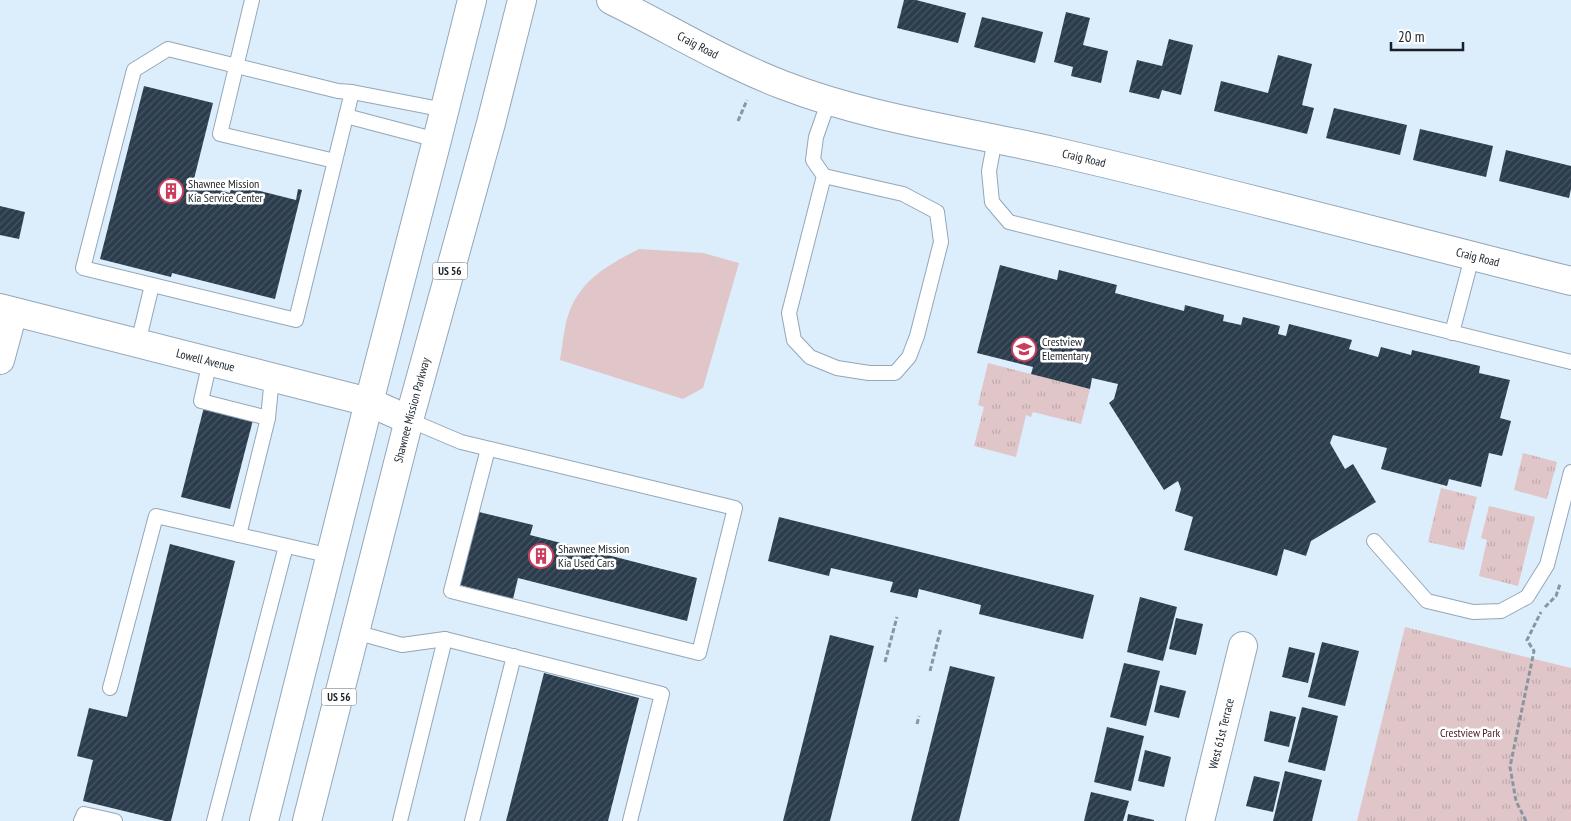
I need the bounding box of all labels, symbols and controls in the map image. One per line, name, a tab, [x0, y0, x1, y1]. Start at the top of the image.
scale bar	[1391, 20, 1464, 52]
text: 20 m	[1398, 27, 1424, 46]
street label: Craig Road	[675, 28, 721, 62]
street label: Craig Road	[1061, 145, 1107, 170]
place label: Shawnee Mission Kia Service Center	[188, 176, 264, 205]
building icon: Shawnee Mission Kia Service Center	[158, 178, 184, 204]
street label: Craig Road	[1455, 244, 1501, 270]
road number: US 56	[432, 262, 468, 280]
place label: Crestview Elementary	[1042, 334, 1089, 363]
school or university icon: Crestview Elementary	[1011, 336, 1037, 362]
street label: Lowell Avenue	[175, 345, 236, 374]
street label: Shawnee Mission Parkway	[390, 355, 433, 464]
place label: Shawnee Mission Kia Used Cars	[558, 541, 629, 570]
building icon: Shawnee Mission Kia Used Cars	[528, 543, 554, 569]
road number: US 56	[322, 689, 356, 706]
street label: West 61st Terrace	[1205, 696, 1237, 770]
park label: Crestview Park	[1440, 725, 1500, 740]

